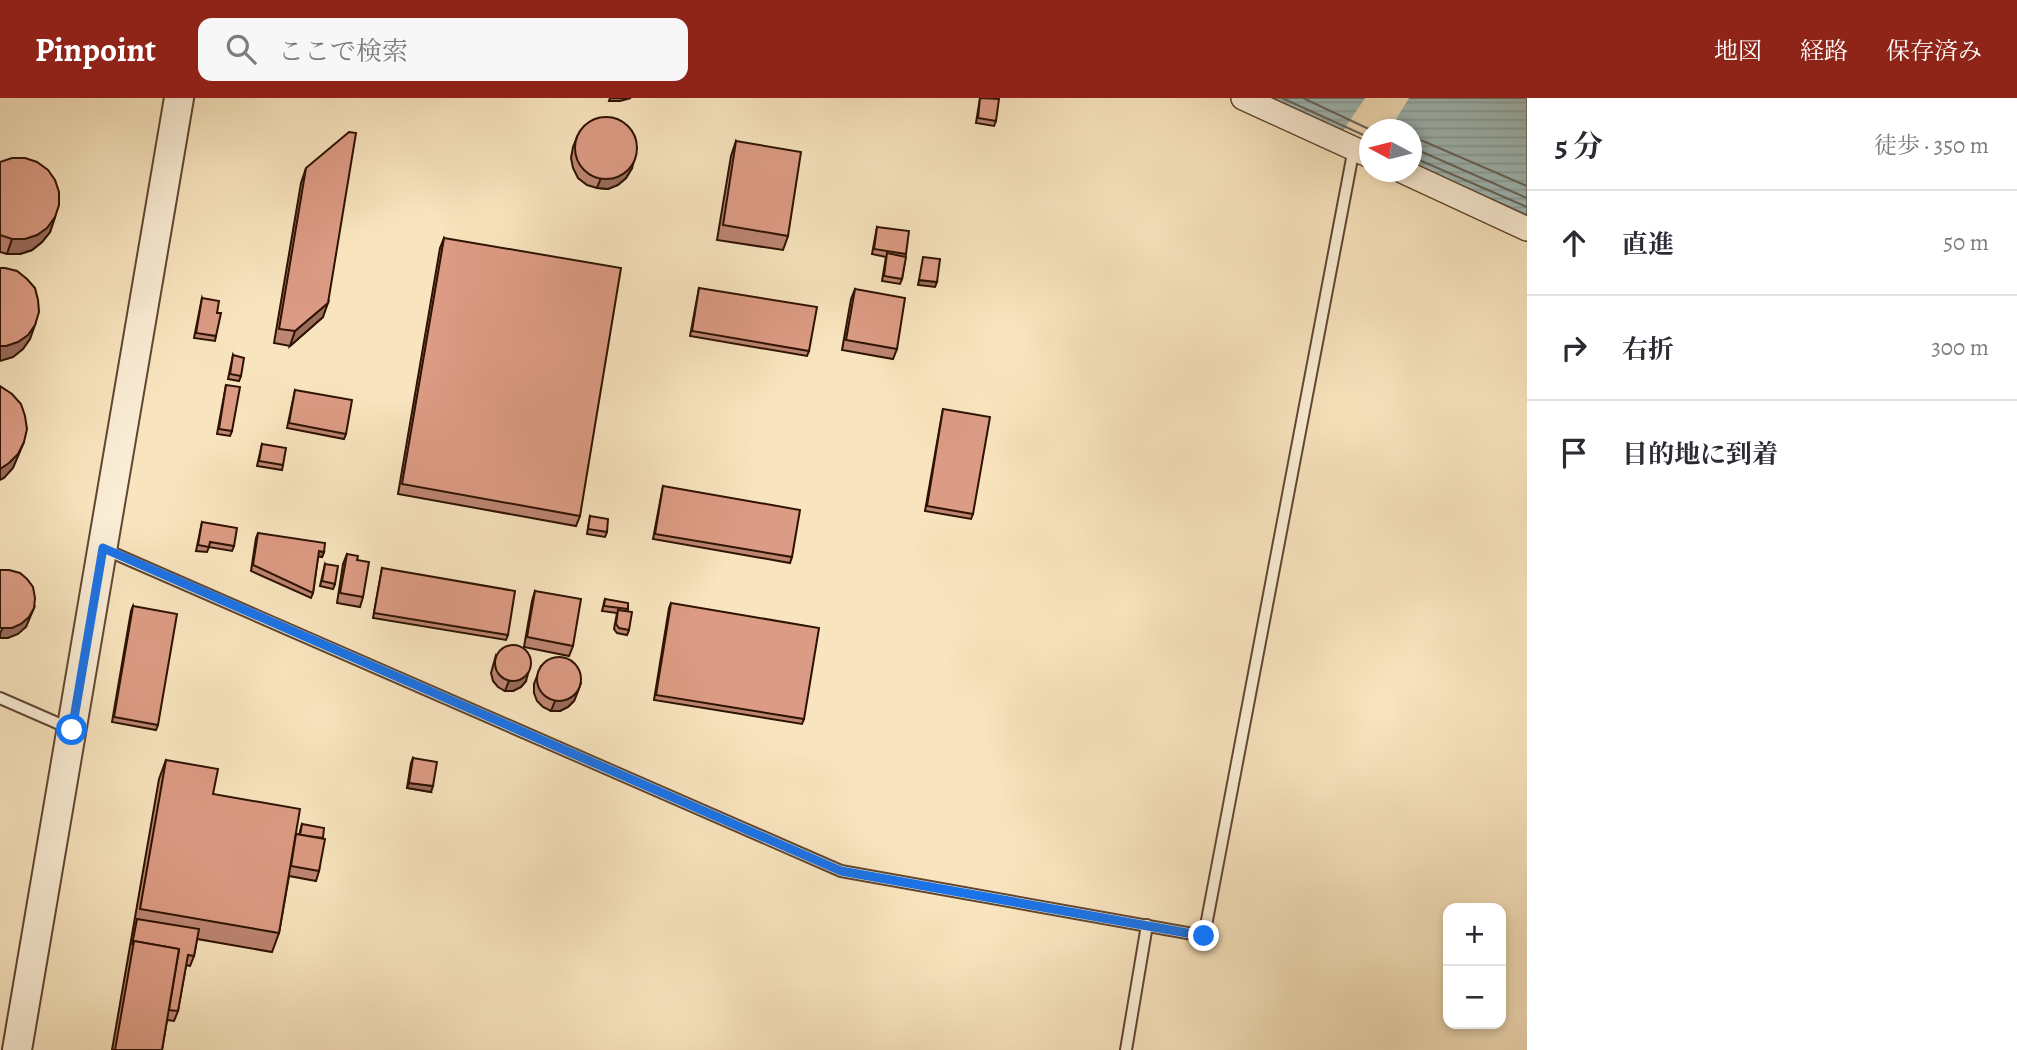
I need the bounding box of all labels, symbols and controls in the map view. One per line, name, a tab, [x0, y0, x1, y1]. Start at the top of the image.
search box	[198, 18, 688, 81]
text: Pinpoint	[35, 27, 156, 72]
icon: search	[222, 30, 260, 68]
text: ここで検索	[278, 34, 408, 69]
text: 地図	[1714, 35, 1762, 67]
text: 経路	[1800, 35, 1848, 67]
text: 保存済み	[1886, 35, 1982, 67]
north arrow	[1359, 119, 1422, 182]
text: 5 分	[1555, 126, 1603, 166]
text: 徒歩 · 350 m	[1874, 130, 1989, 161]
icon: ahead	[1555, 224, 1593, 262]
text: 直進	[1622, 227, 1674, 262]
text: 50 m	[1943, 227, 1989, 258]
icon: right	[1555, 329, 1593, 367]
text: 右折	[1622, 332, 1674, 367]
text: 300 m	[1931, 332, 1989, 363]
icon: arrive	[1555, 434, 1593, 472]
text: 目的地に到着	[1622, 437, 1778, 472]
route start	[56, 714, 87, 745]
map controls	[1443, 903, 1506, 1029]
button: +	[1443, 903, 1506, 966]
route end	[1188, 920, 1219, 951]
button: −	[1443, 966, 1506, 1029]

